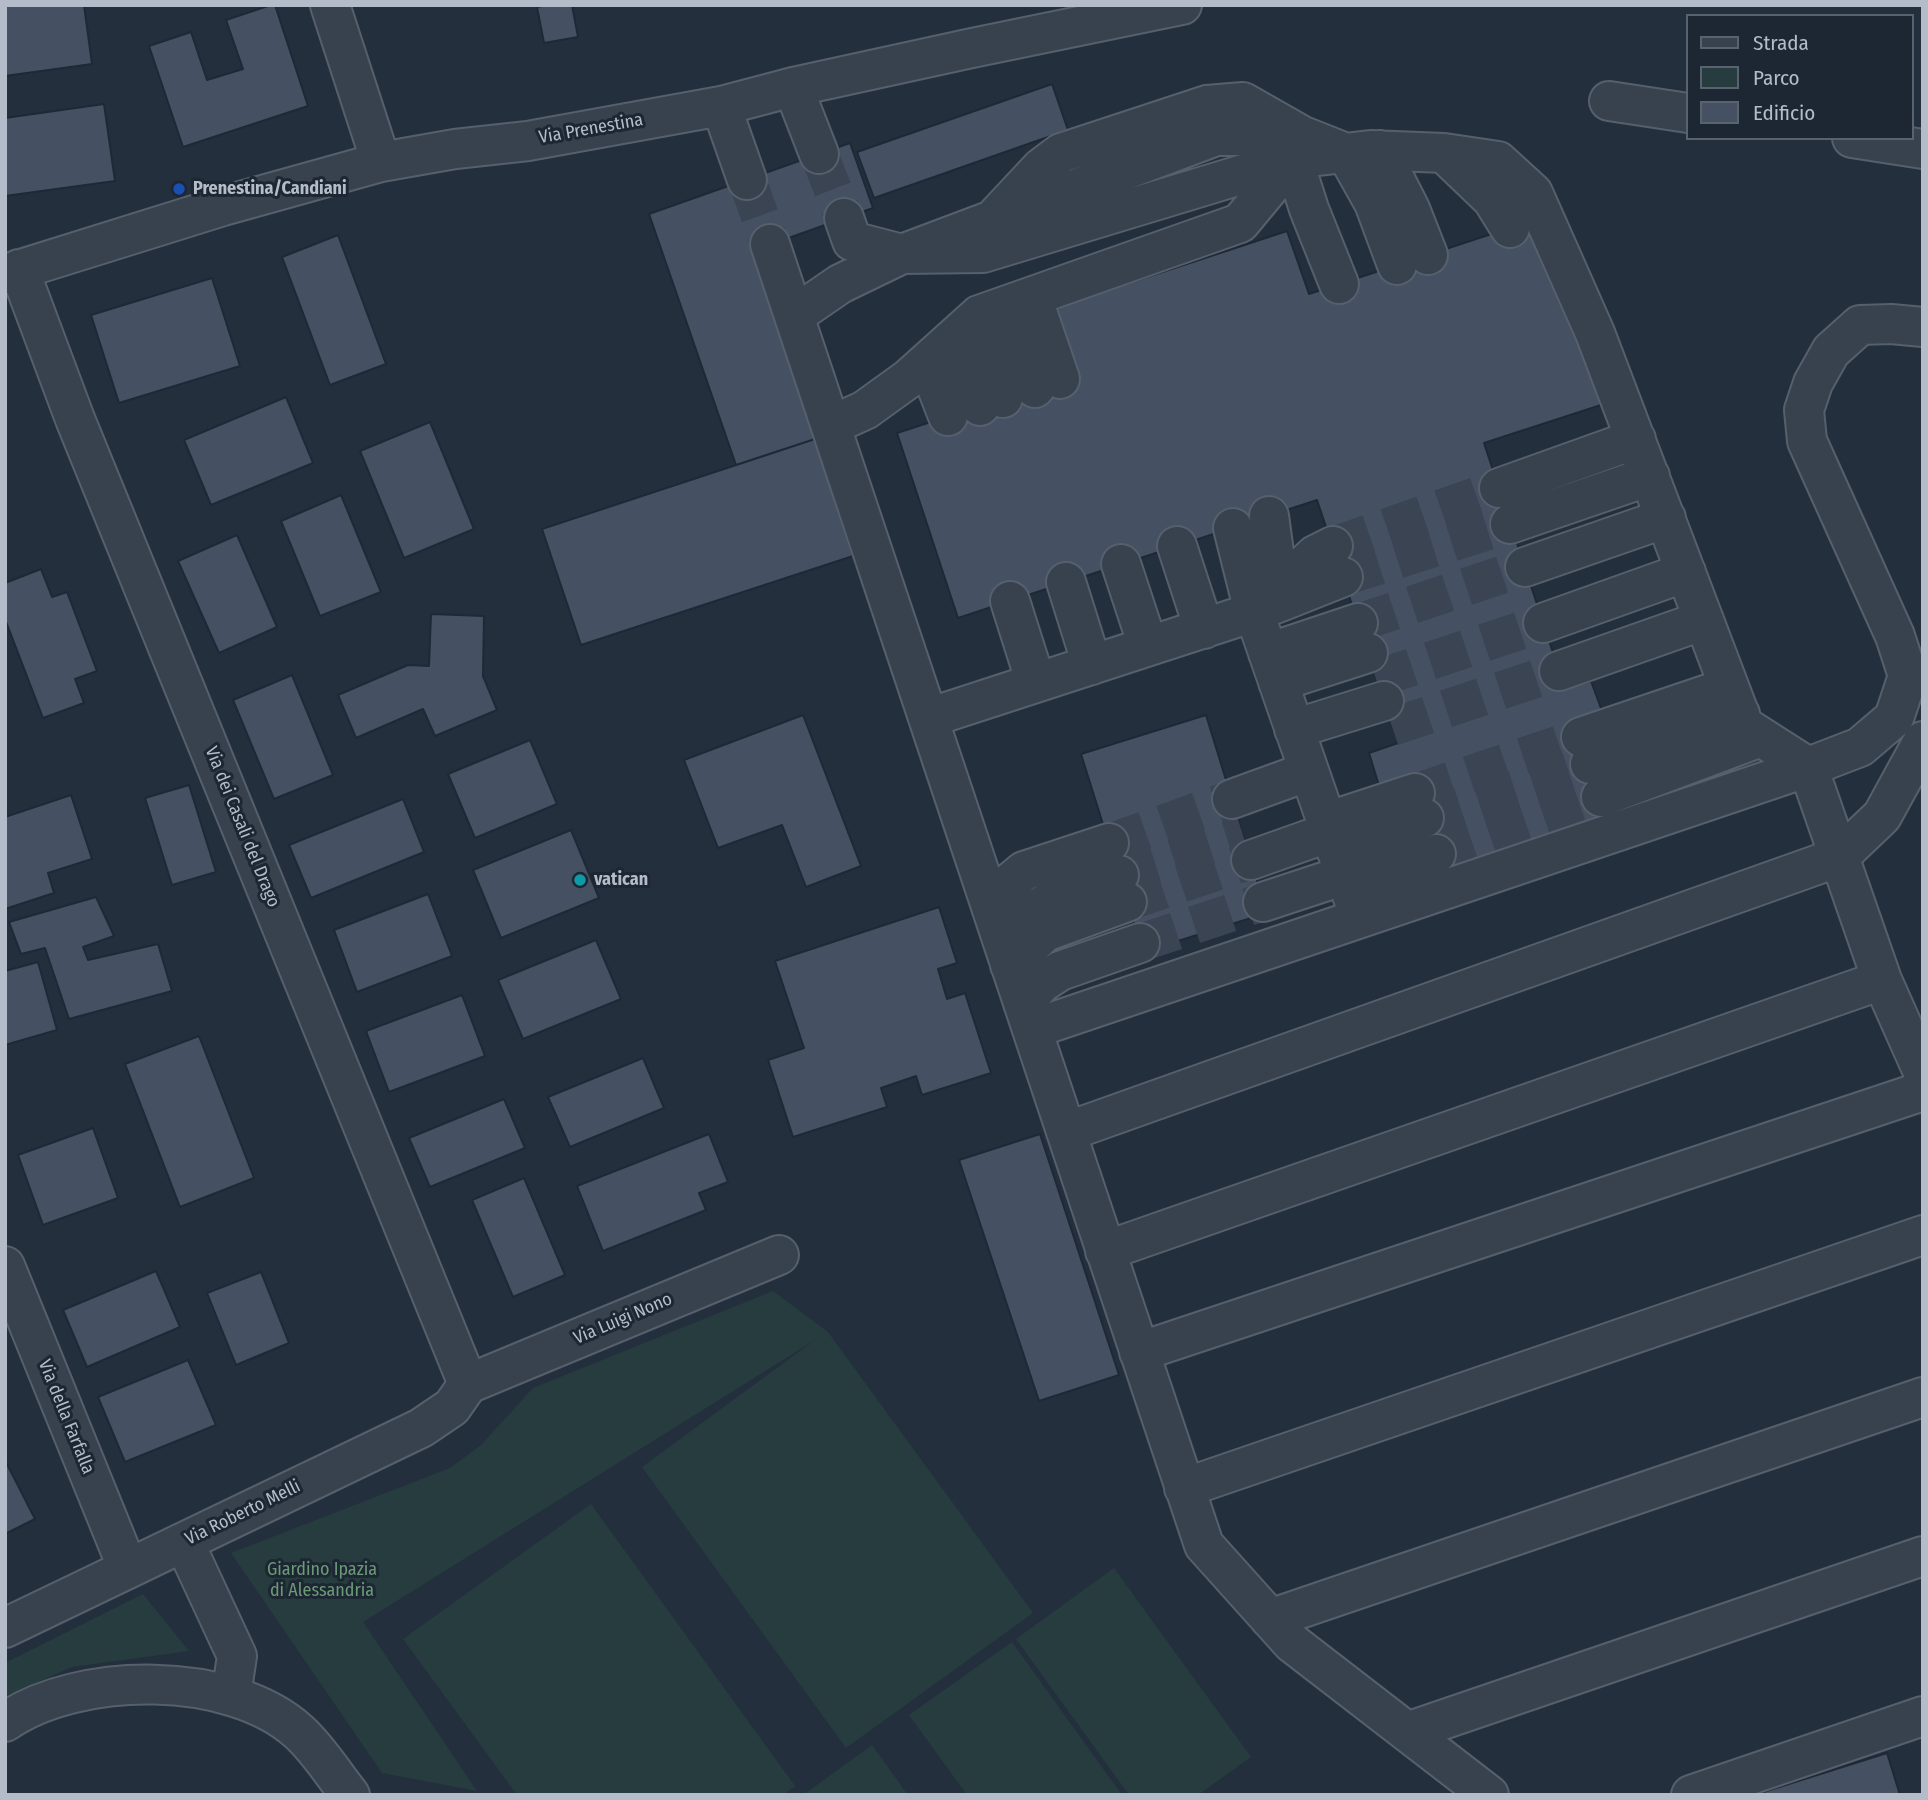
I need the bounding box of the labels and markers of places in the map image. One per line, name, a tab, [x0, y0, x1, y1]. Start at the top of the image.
place label: Prenestina/Candiani	[193, 178, 347, 200]
marker: Prenestina/Candiani	[171, 181, 187, 197]
place label: vatican	[594, 869, 648, 891]
marker: vatican	[572, 872, 588, 888]

